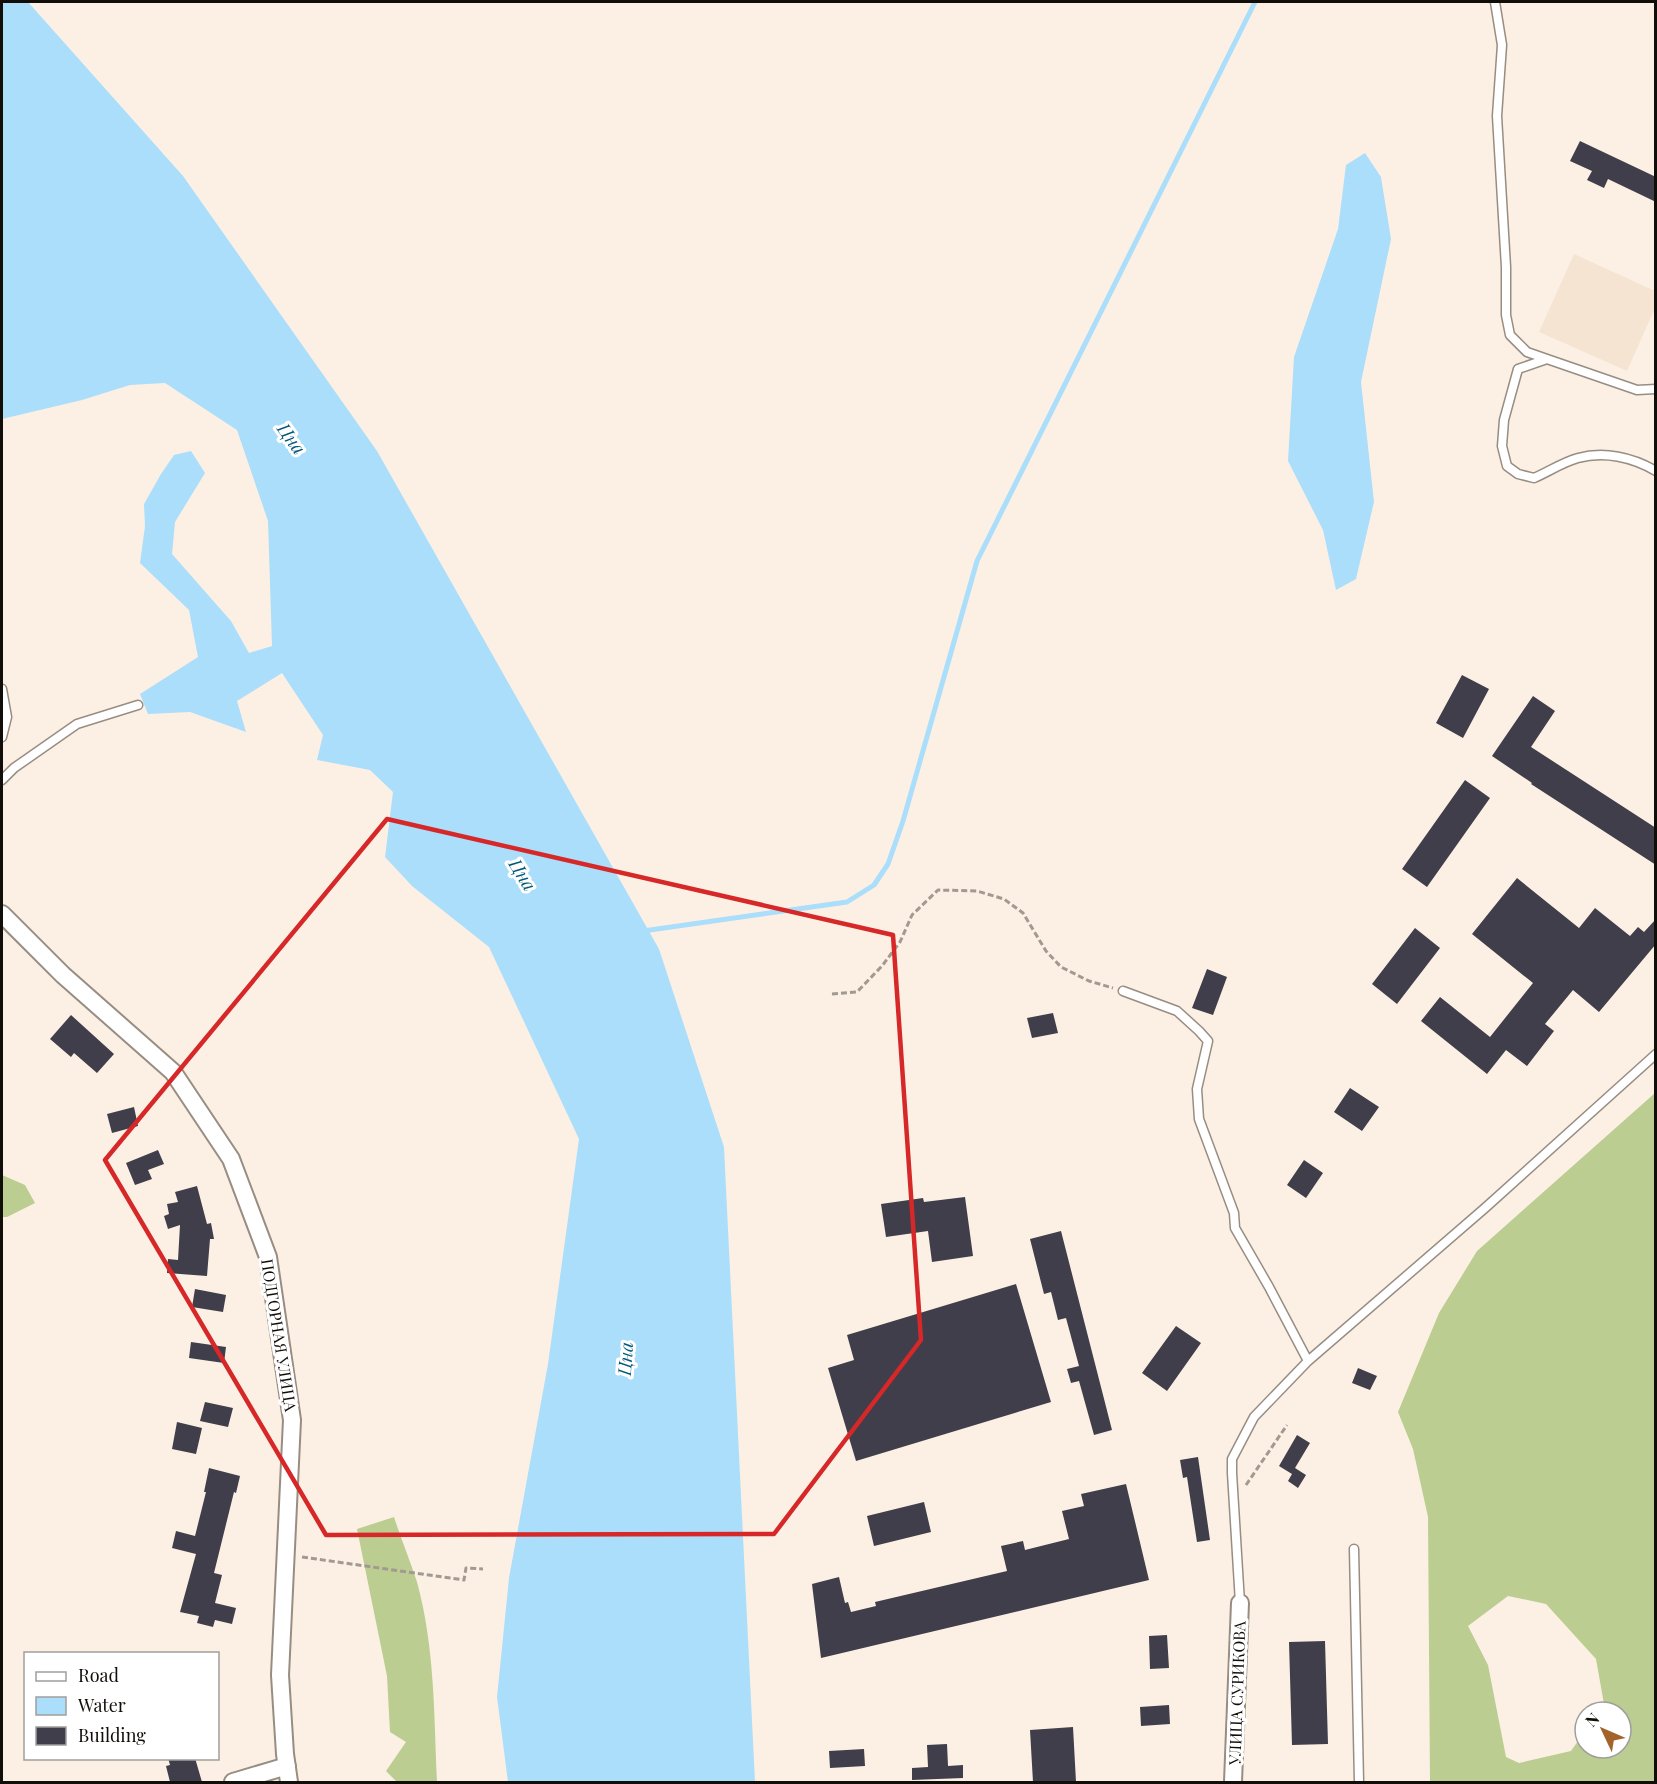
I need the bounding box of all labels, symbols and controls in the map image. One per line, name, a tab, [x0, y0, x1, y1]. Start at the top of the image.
water label: Цна	[272, 417, 311, 459]
water label: Цна	[503, 853, 542, 895]
street label: ПОДГОРНАЯ УЛИЦА	[257, 1257, 302, 1414]
water label: Цна	[612, 1341, 638, 1377]
street label: УЛИЦА СУРИКОВА	[1223, 1620, 1250, 1766]
legend	[24, 1652, 219, 1760]
text: Road	[78, 1663, 119, 1687]
text: Water	[77, 1693, 126, 1717]
north arrow	[1573, 1700, 1633, 1760]
text: N	[1580, 1707, 1604, 1731]
text: Building	[78, 1723, 146, 1747]

